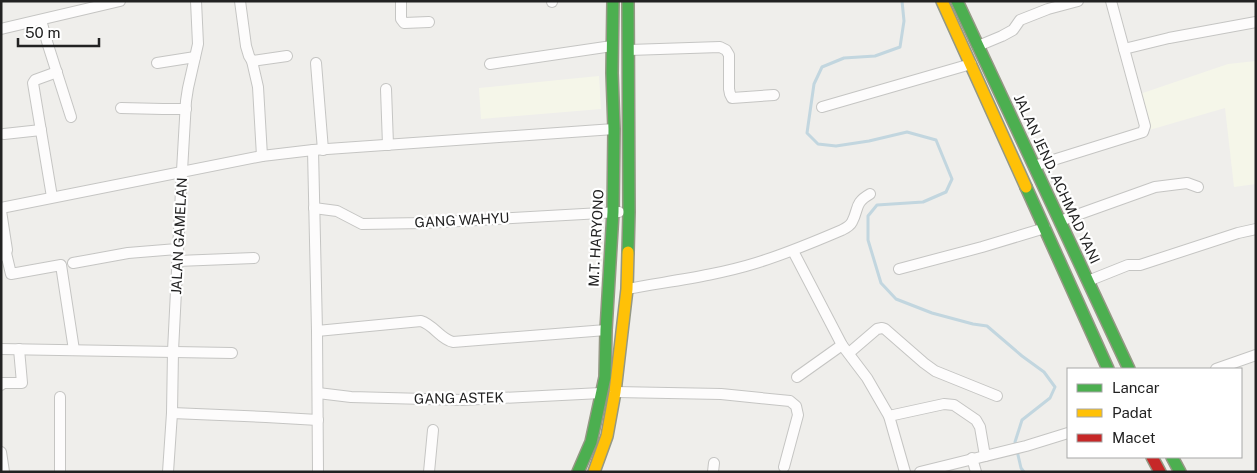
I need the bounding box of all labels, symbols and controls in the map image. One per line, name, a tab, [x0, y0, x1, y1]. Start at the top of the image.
scale bar	[18, 15, 99, 47]
text: 50 m	[25, 24, 60, 41]
street label: JALAN JEND. ACHMAD YANI	[1011, 92, 1103, 266]
street label: JALAN GAMELAN	[168, 177, 190, 295]
street label: M.T. HARYONO	[585, 189, 607, 287]
street label: GANG WAHYU	[414, 210, 510, 230]
legend	[1067, 368, 1242, 458]
text: Lancar	[1112, 379, 1160, 396]
street label: GANG ASTEK	[414, 389, 505, 407]
text: Padat	[1112, 404, 1153, 421]
text: Macet	[1112, 429, 1156, 446]

